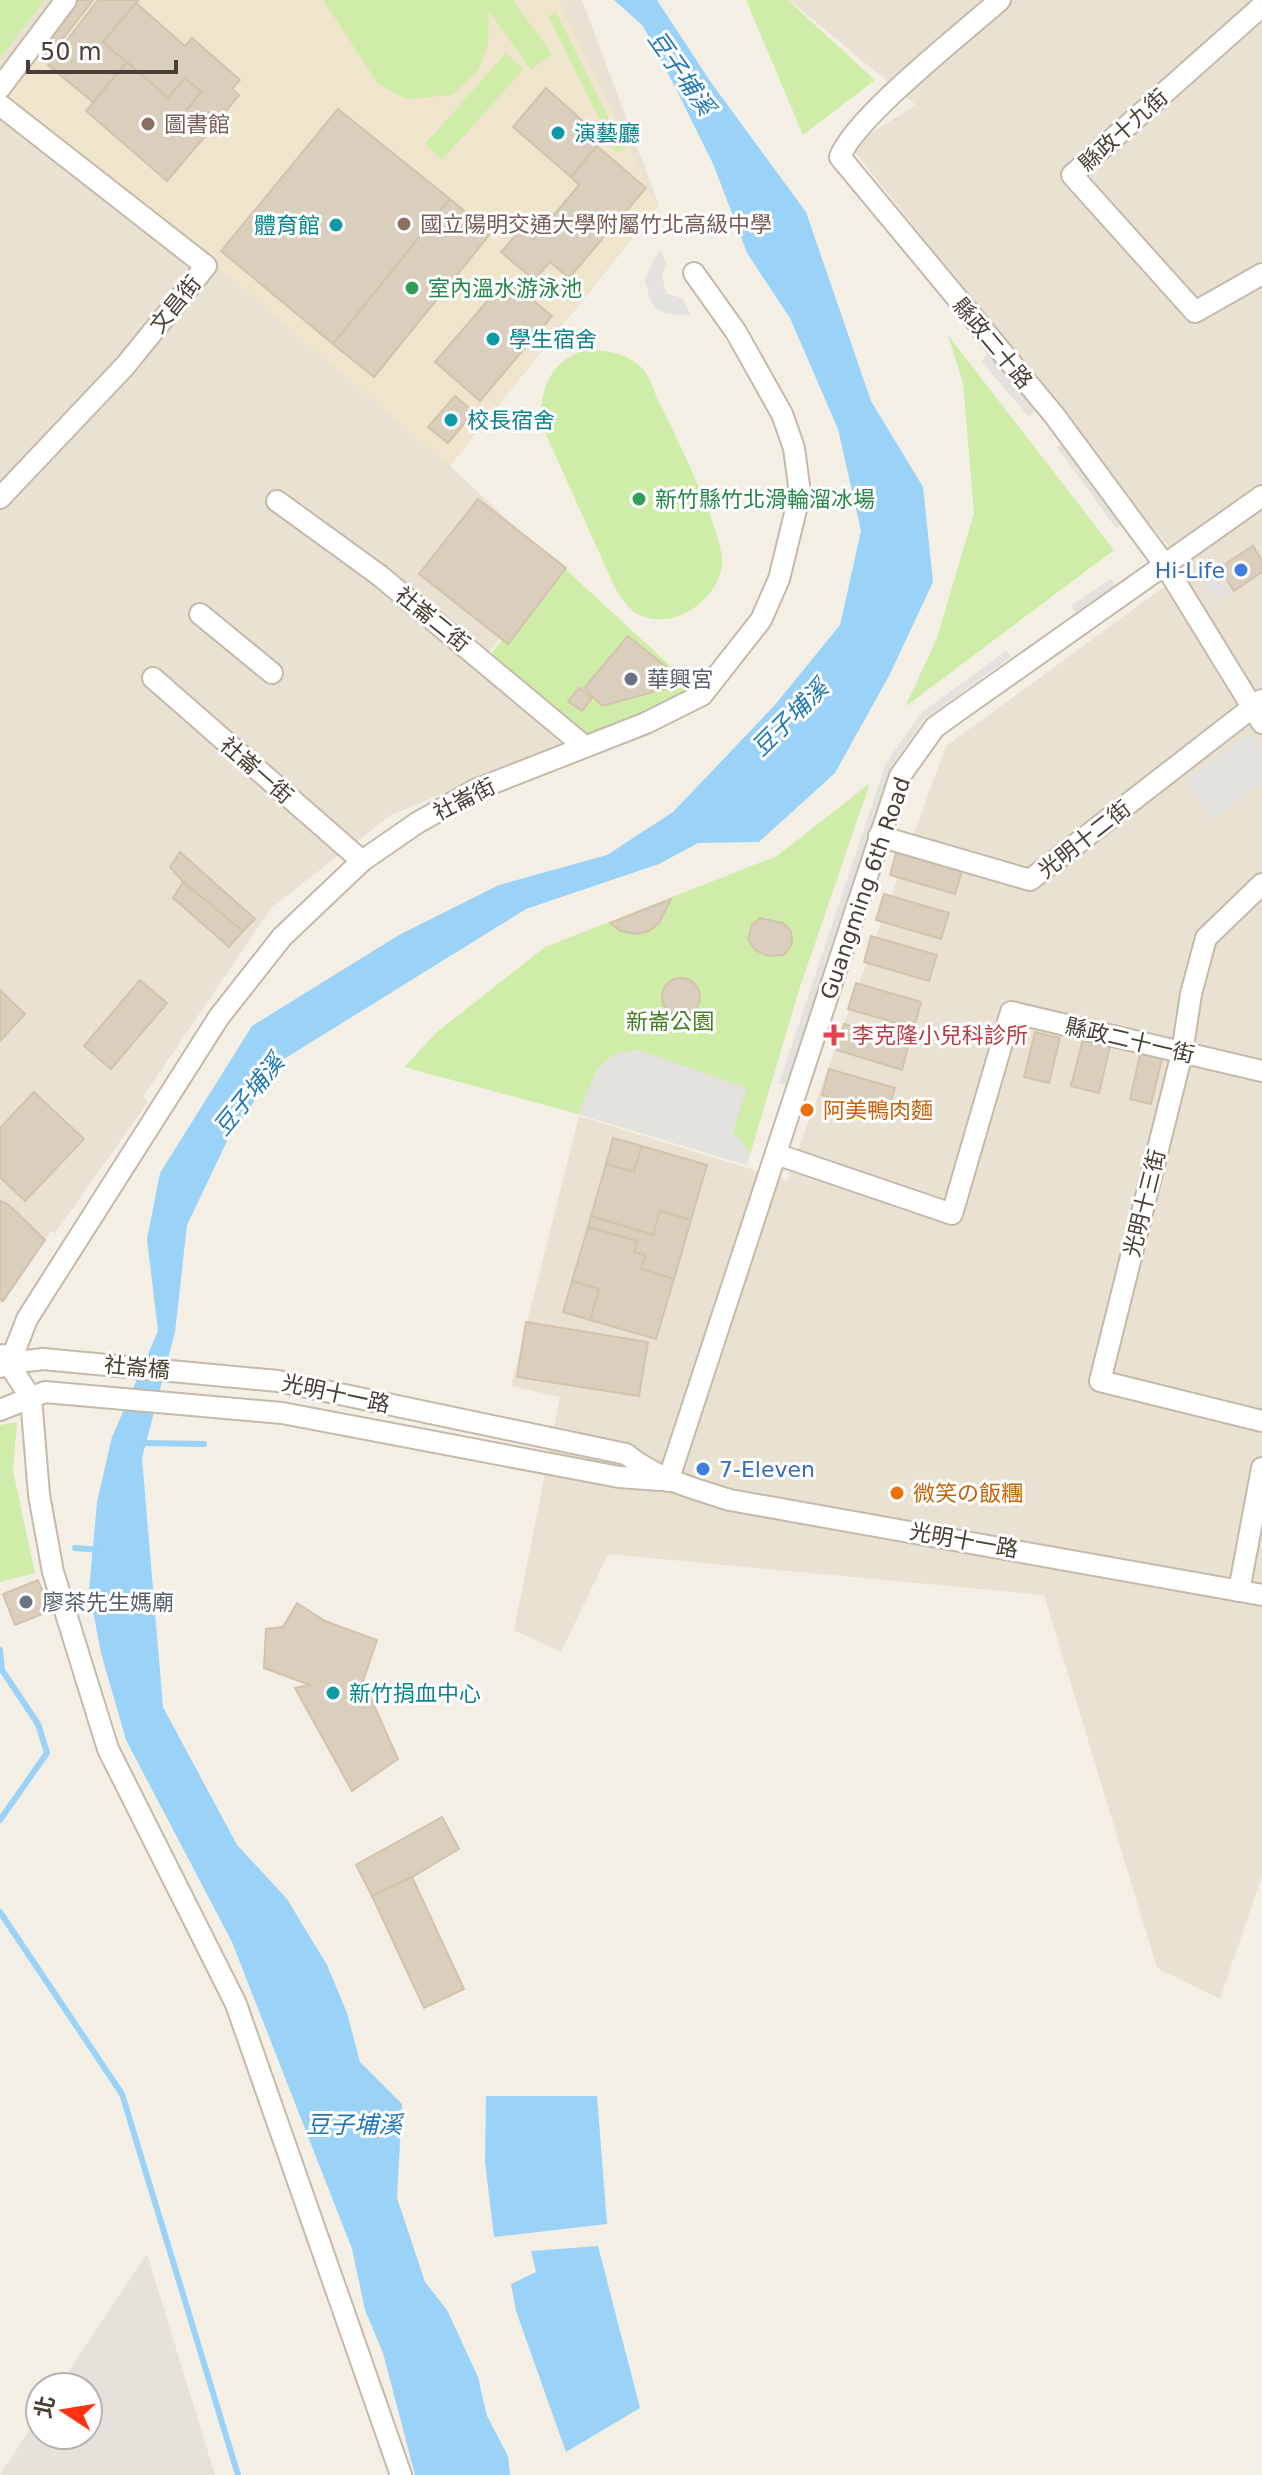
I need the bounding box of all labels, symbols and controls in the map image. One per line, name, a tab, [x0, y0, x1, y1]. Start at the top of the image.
scale bar	[28, 24, 176, 74]
water label: 豆子埔溪	[642, 26, 722, 123]
text: 50 m	[40, 38, 102, 66]
street label: 縣政十九街	[1074, 84, 1173, 176]
place label: 圖書館	[164, 112, 230, 137]
marker: 圖書館	[139, 115, 157, 133]
place label: 演藝廳	[574, 121, 640, 146]
marker: 演藝廳	[549, 124, 567, 142]
place label: 國立陽明交通大學附屬竹北高級中學	[420, 212, 772, 237]
place label: 體育館	[254, 213, 320, 238]
marker: 國立陽明交通大學附屬竹北高級中學	[395, 215, 413, 233]
marker: 體育館	[327, 216, 345, 234]
street label: 文昌街	[145, 271, 206, 338]
place label: 室內溫水游泳池	[428, 276, 582, 301]
marker: 室內溫水游泳池	[403, 279, 421, 297]
street label: 縣政二十路	[948, 293, 1038, 393]
place label: 學生宿舍	[509, 327, 597, 352]
marker: 學生宿舍	[484, 330, 502, 348]
place label: 校長宿舍	[467, 408, 555, 433]
marker: 校長宿舍	[442, 411, 460, 429]
place label: 新竹縣竹北滑輪溜冰場	[655, 487, 875, 512]
marker: 新竹縣竹北滑輪溜冰場	[630, 490, 648, 508]
place label: Hi-Life	[1155, 558, 1225, 583]
marker: Hi-Life	[1232, 561, 1250, 579]
street label: 社崙二街	[391, 582, 475, 657]
place label: 華興宮	[647, 667, 713, 692]
marker: 華興宮	[622, 670, 640, 688]
water label: 豆子埔溪	[746, 672, 836, 762]
street label: 社崙一街	[215, 732, 298, 809]
street label: 社崙街	[429, 773, 499, 826]
street label: Guangming 6th Road	[816, 774, 915, 1003]
street label: 光明十二街	[1033, 796, 1135, 883]
park label: 新崙公園	[626, 1009, 714, 1034]
street label: 縣政二十一街	[1063, 1013, 1197, 1068]
place label: 李克隆小兒科診所	[852, 1023, 1028, 1048]
marker: 李克隆小兒科診所	[823, 1024, 845, 1046]
water label: 豆子埔溪	[208, 1047, 292, 1141]
place label: 阿美鴨肉麵	[823, 1098, 933, 1123]
marker: 阿美鴨肉麵	[798, 1101, 816, 1119]
street label: 光明十三街	[1119, 1147, 1170, 1260]
street label: 社崙橋	[103, 1352, 171, 1383]
street label: 光明十一路	[279, 1370, 392, 1417]
place label: 7-Eleven	[719, 1457, 815, 1482]
marker: 7-Eleven	[694, 1460, 712, 1478]
place label: 微笑の飯糰	[913, 1481, 1023, 1506]
marker: 微笑の飯糰	[888, 1484, 906, 1502]
street label: 光明十一路	[908, 1519, 1020, 1562]
place label: 廖茶先生媽廟	[42, 1590, 174, 1615]
marker: 廖茶先生媽廟	[17, 1593, 35, 1611]
place label: 新竹捐血中心	[349, 1681, 481, 1706]
marker: 新竹捐血中心	[324, 1684, 342, 1702]
water label: 豆子埔溪	[306, 2111, 405, 2139]
north arrow	[24, 2371, 104, 2451]
text: 北	[30, 2394, 59, 2420]

